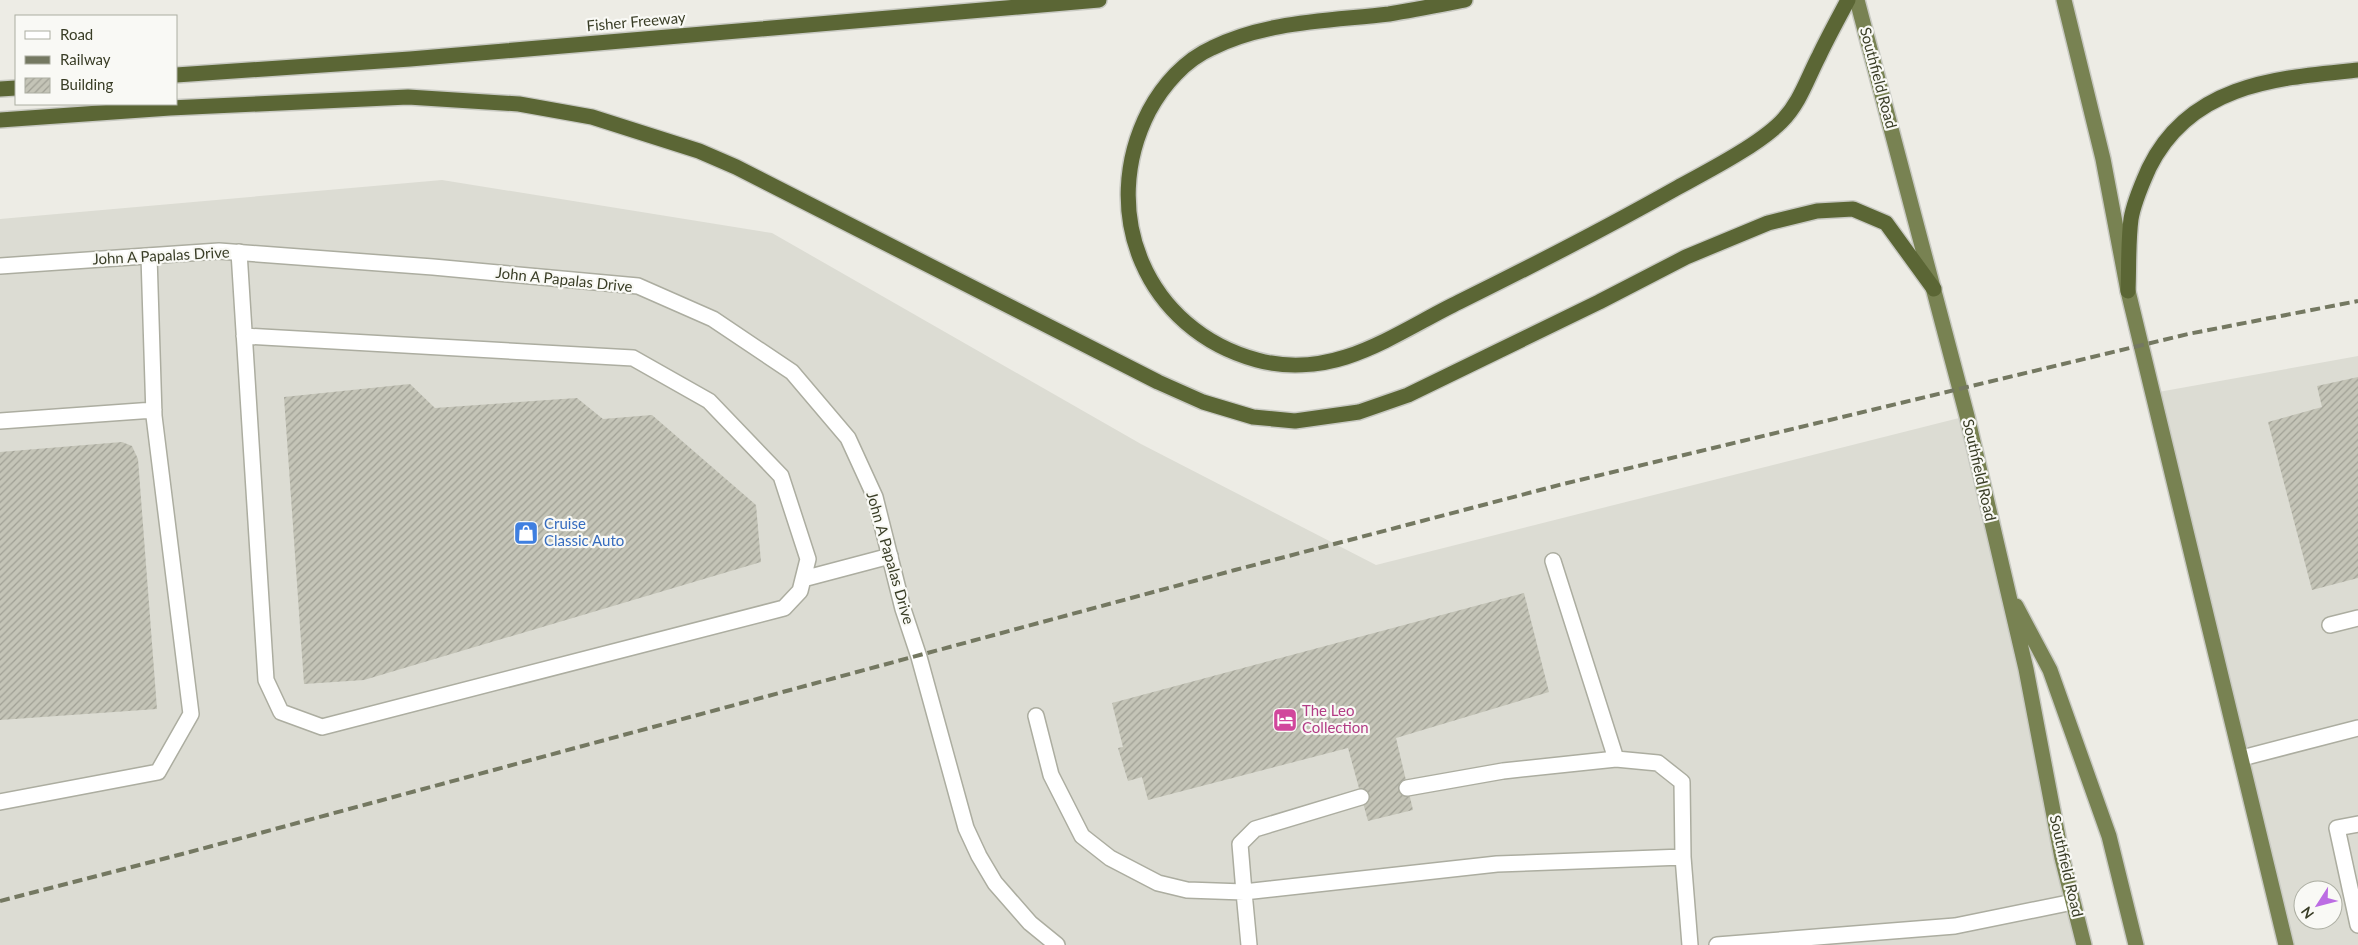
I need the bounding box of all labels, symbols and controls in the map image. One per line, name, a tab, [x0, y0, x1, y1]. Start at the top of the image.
street label: Fisher Freeway	[586, 8, 686, 34]
legend	[15, 15, 178, 105]
text: Road	[60, 25, 93, 43]
street label: Southfield Road	[1857, 25, 1901, 130]
text: Railway	[60, 50, 111, 68]
text: Building	[60, 75, 113, 93]
street label: John A Papalas Drive	[92, 242, 230, 268]
street label: John A Papalas Drive	[495, 263, 633, 295]
street label: Southfield Road	[1959, 417, 2000, 523]
street label: John A Papalas Drive	[863, 489, 919, 626]
place label: Cruise Classic Auto	[544, 514, 624, 549]
shop icon: Cruise Classic Auto	[513, 520, 539, 546]
place label: The Leo Collection	[1302, 701, 1369, 736]
hotel icon: The Leo Collection	[1272, 707, 1298, 733]
street label: Southfield Road	[2046, 813, 2087, 919]
north arrow	[2293, 880, 2343, 930]
text: N	[2297, 904, 2317, 922]

